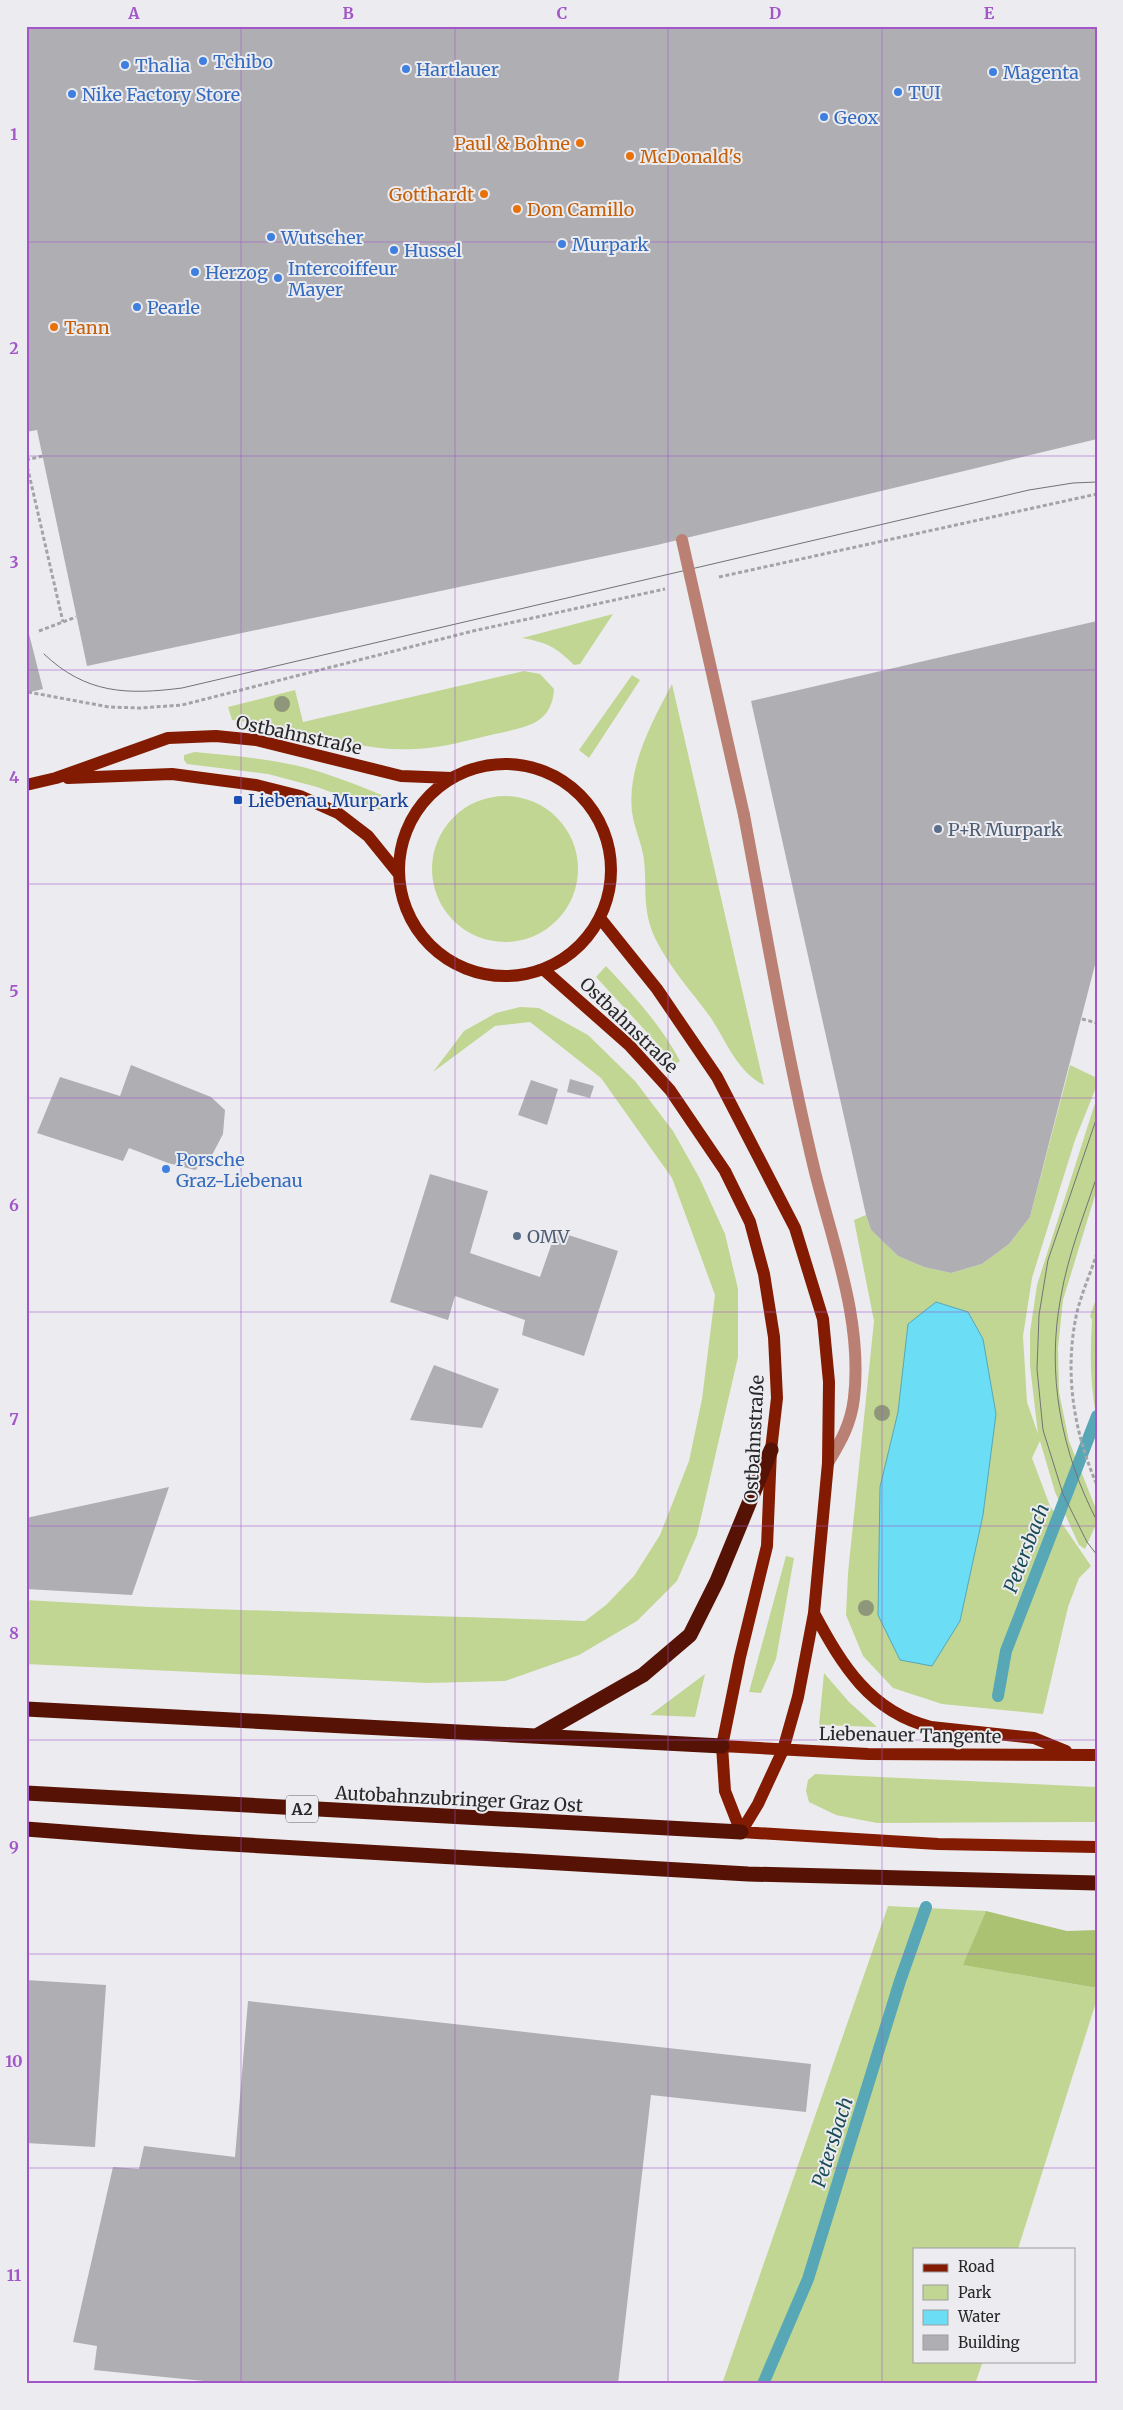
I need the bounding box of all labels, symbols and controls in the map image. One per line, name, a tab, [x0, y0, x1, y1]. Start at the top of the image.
text: A	[127, 3, 140, 23]
text: B	[342, 3, 354, 23]
text: C	[557, 3, 567, 23]
text: D	[769, 3, 781, 23]
text: E	[984, 3, 995, 23]
place label: Tchibo	[213, 50, 273, 73]
place label: Thalia	[135, 54, 191, 77]
marker: Tchibo	[197, 55, 209, 67]
place label: Hartlauer	[416, 58, 499, 81]
marker: Thalia	[119, 59, 131, 71]
place label: Magenta	[1003, 61, 1079, 84]
marker: Hartlauer	[400, 63, 412, 75]
marker: Magenta	[987, 66, 999, 78]
place label: TUI	[908, 81, 941, 104]
place label: Nike Factory Store	[82, 83, 240, 106]
marker: TUI	[892, 86, 904, 98]
marker: Nike Factory Store	[66, 88, 78, 100]
place label: Geox	[834, 106, 878, 129]
marker: Geox	[818, 111, 830, 123]
text: 1	[10, 124, 18, 144]
place label: Paul & Bohne	[454, 132, 570, 155]
marker: Paul & Bohne	[574, 137, 586, 149]
place label: McDonald's	[640, 145, 742, 168]
marker: McDonald's	[624, 150, 636, 162]
place label: Gotthardt	[389, 183, 474, 206]
marker: Gotthardt	[478, 188, 490, 200]
place label: Don Camillo	[527, 198, 634, 221]
marker: Don Camillo	[511, 203, 523, 215]
place label: Wutscher	[280, 226, 364, 249]
marker: Wutscher	[265, 231, 277, 243]
place label: Murpark	[572, 233, 649, 256]
marker: Murpark	[556, 238, 568, 250]
place label: Hussel	[404, 239, 462, 262]
marker: Hussel	[388, 244, 400, 256]
place label: Intercoiffeur Mayer	[288, 257, 397, 301]
place label: Herzog	[205, 261, 268, 284]
marker: Herzog	[189, 266, 201, 278]
marker: Intercoiffeur Mayer	[272, 272, 284, 284]
place label: Pearle	[147, 296, 200, 319]
marker: Pearle	[131, 301, 143, 313]
place label: Tann	[64, 316, 110, 339]
marker: Tann	[48, 321, 60, 333]
text: 2	[9, 338, 19, 358]
text: 3	[9, 552, 19, 572]
street label: Ostbahnstraße	[234, 710, 364, 760]
text: 4	[9, 767, 19, 787]
place label: Liebenau Murpark	[248, 789, 409, 812]
marker: Liebenau Murpark	[232, 794, 244, 806]
place label: P+R Murpark	[948, 818, 1063, 841]
marker: P+R Murpark	[932, 823, 944, 835]
street label: Ostbahnstraße	[575, 972, 683, 1078]
text: 5	[9, 981, 19, 1001]
place label: Porsche Graz-Liebenau	[176, 1148, 303, 1192]
marker: Porsche Graz-Liebenau	[160, 1163, 172, 1175]
text: 6	[9, 1195, 19, 1215]
place label: OMV	[527, 1225, 570, 1248]
marker: OMV	[511, 1230, 523, 1242]
street label: Ostbahnstraße	[739, 1374, 769, 1504]
text: 7	[9, 1409, 19, 1429]
water label: Petersbach	[998, 1500, 1054, 1596]
text: 8	[9, 1623, 19, 1643]
street label: Liebenauer Tangente	[819, 1722, 1001, 1748]
street label: Autobahnzubringer Graz Ost	[334, 1781, 583, 1817]
road number: A2	[286, 1796, 318, 1822]
text: 9	[9, 1837, 19, 1857]
text: 10	[5, 2051, 23, 2071]
water label: Petersbach	[806, 2094, 858, 2190]
legend	[913, 2248, 1076, 2362]
text: Road	[958, 2257, 994, 2276]
text: 11	[7, 2265, 22, 2285]
text: Park	[958, 2283, 992, 2302]
text: Water	[957, 2307, 1001, 2326]
text: Building	[958, 2333, 1020, 2352]

